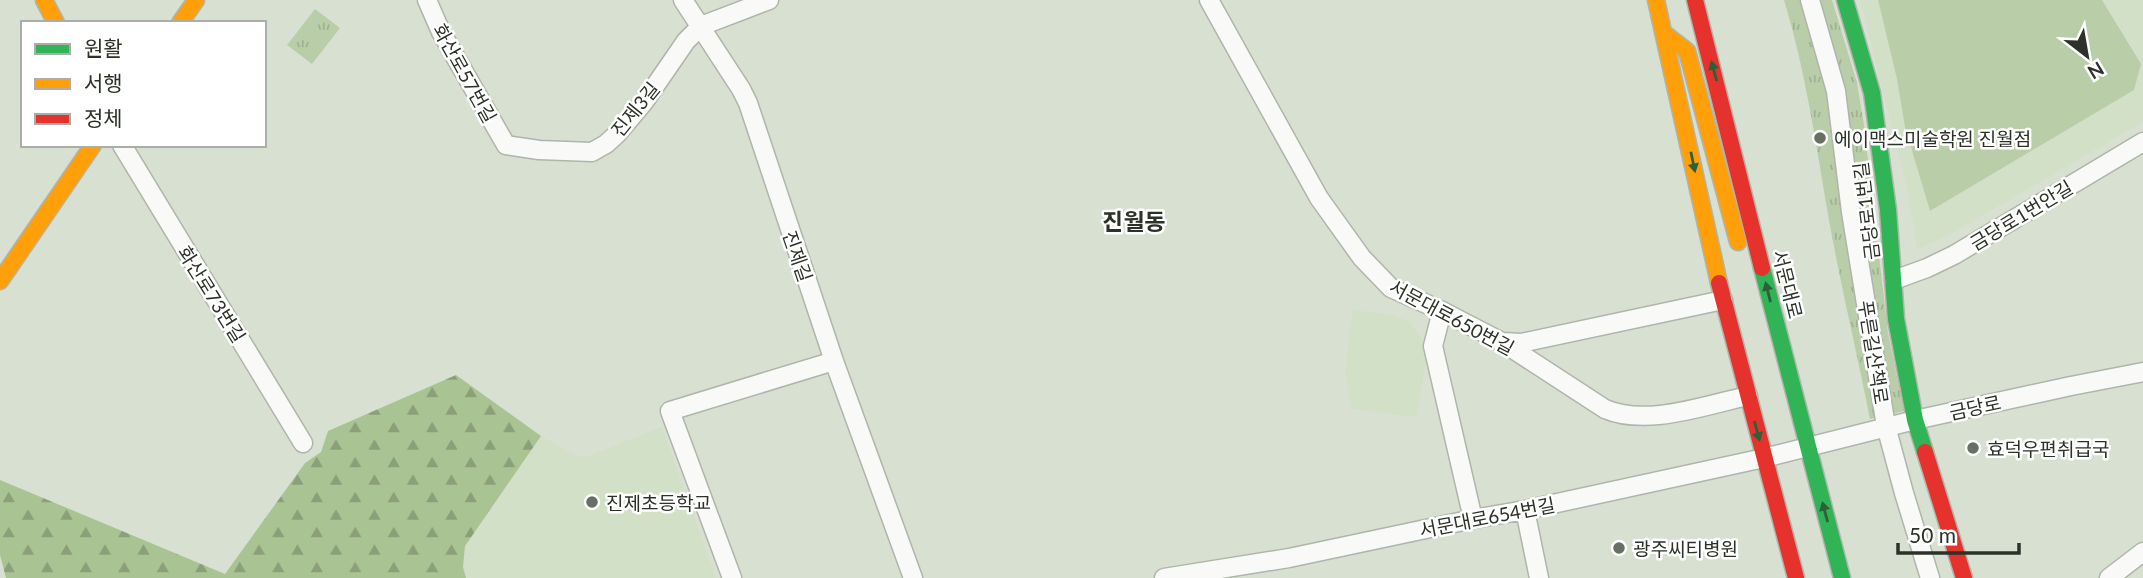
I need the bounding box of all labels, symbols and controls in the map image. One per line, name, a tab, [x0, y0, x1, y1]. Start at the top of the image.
street label: 화산로57번길	[428, 20, 502, 126]
legend	[21, 21, 266, 147]
north arrow	[2052, 21, 2122, 91]
text: 원활	[84, 35, 123, 60]
text: N	[2084, 57, 2108, 85]
one-way arrow	[1708, 60, 1719, 82]
text: 서행	[84, 70, 123, 95]
street label: 진제3길	[606, 77, 664, 141]
text: 정체	[84, 105, 123, 130]
place label: 에이맥스미술학원 진월점	[1834, 127, 2031, 150]
marker: 에이맥스미술학원 진월점	[1812, 130, 1828, 146]
one-way arrow	[1687, 151, 1698, 173]
street label: 금당로1번길	[1849, 161, 1883, 261]
street label: 금당로1번안길	[1965, 175, 2077, 255]
district label: 진월동	[1102, 207, 1166, 235]
street label: 진제길	[779, 227, 817, 285]
street label: 화산로73번길	[173, 241, 251, 347]
street label: 서문대로	[1768, 247, 1808, 321]
street label: 서문대로650번길	[1386, 274, 1518, 360]
one-way arrow	[1762, 281, 1773, 303]
street label: 푸른길산책로	[1854, 298, 1894, 406]
street label: 금당로	[1947, 390, 2003, 424]
one-way arrow	[1752, 420, 1763, 442]
place label: 효덕우편취급국	[1987, 437, 2109, 460]
marker: 효덕우편취급국	[1965, 440, 1981, 456]
place label: 진제초등학교	[606, 491, 711, 514]
street label: 서문대로654번길	[1417, 493, 1557, 541]
marker: 진제초등학교	[584, 494, 600, 510]
one-way arrow	[1819, 501, 1830, 523]
scale bar	[1898, 512, 2019, 556]
text: 50 m	[1909, 522, 1956, 547]
place label: 광주씨티병원	[1633, 537, 1738, 560]
marker: 광주씨티병원	[1611, 540, 1627, 556]

